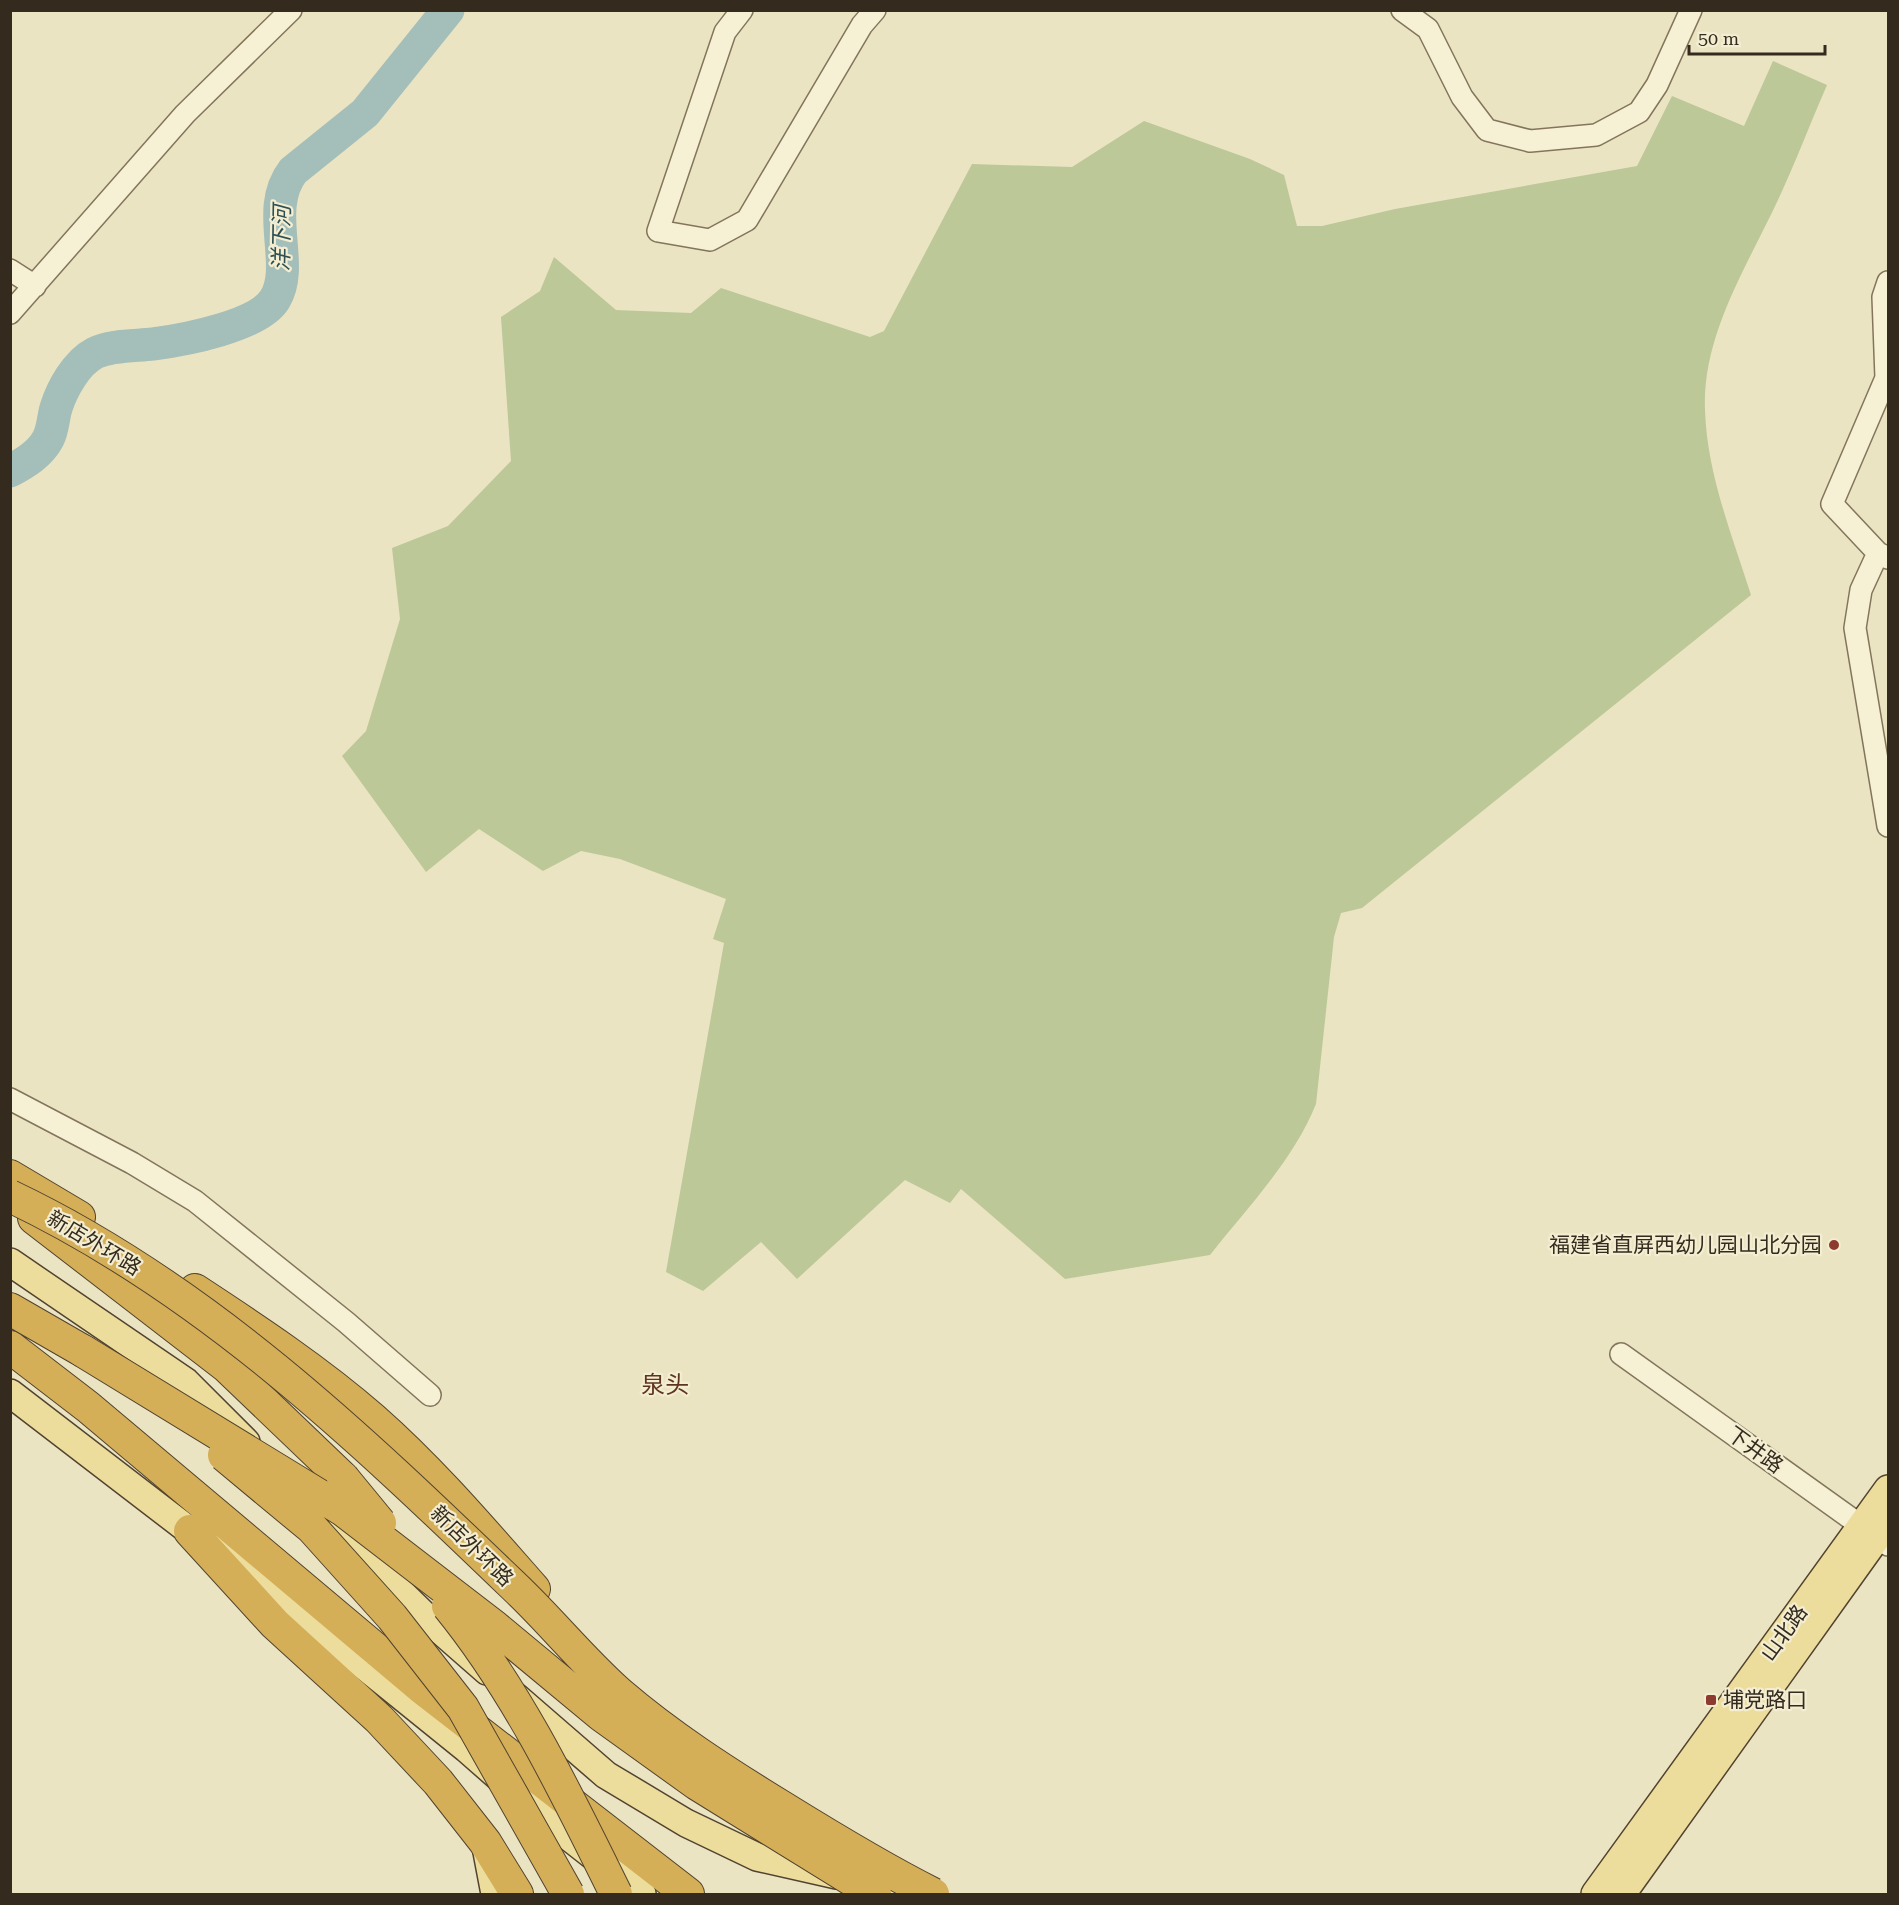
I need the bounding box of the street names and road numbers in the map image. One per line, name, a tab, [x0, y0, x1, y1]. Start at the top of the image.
street label: 新店外环路	[43, 1206, 145, 1280]
street label: 下井路	[1722, 1422, 1788, 1478]
street label: 新店外环路	[426, 1501, 518, 1591]
street label: 山北路	[1756, 1600, 1812, 1666]

